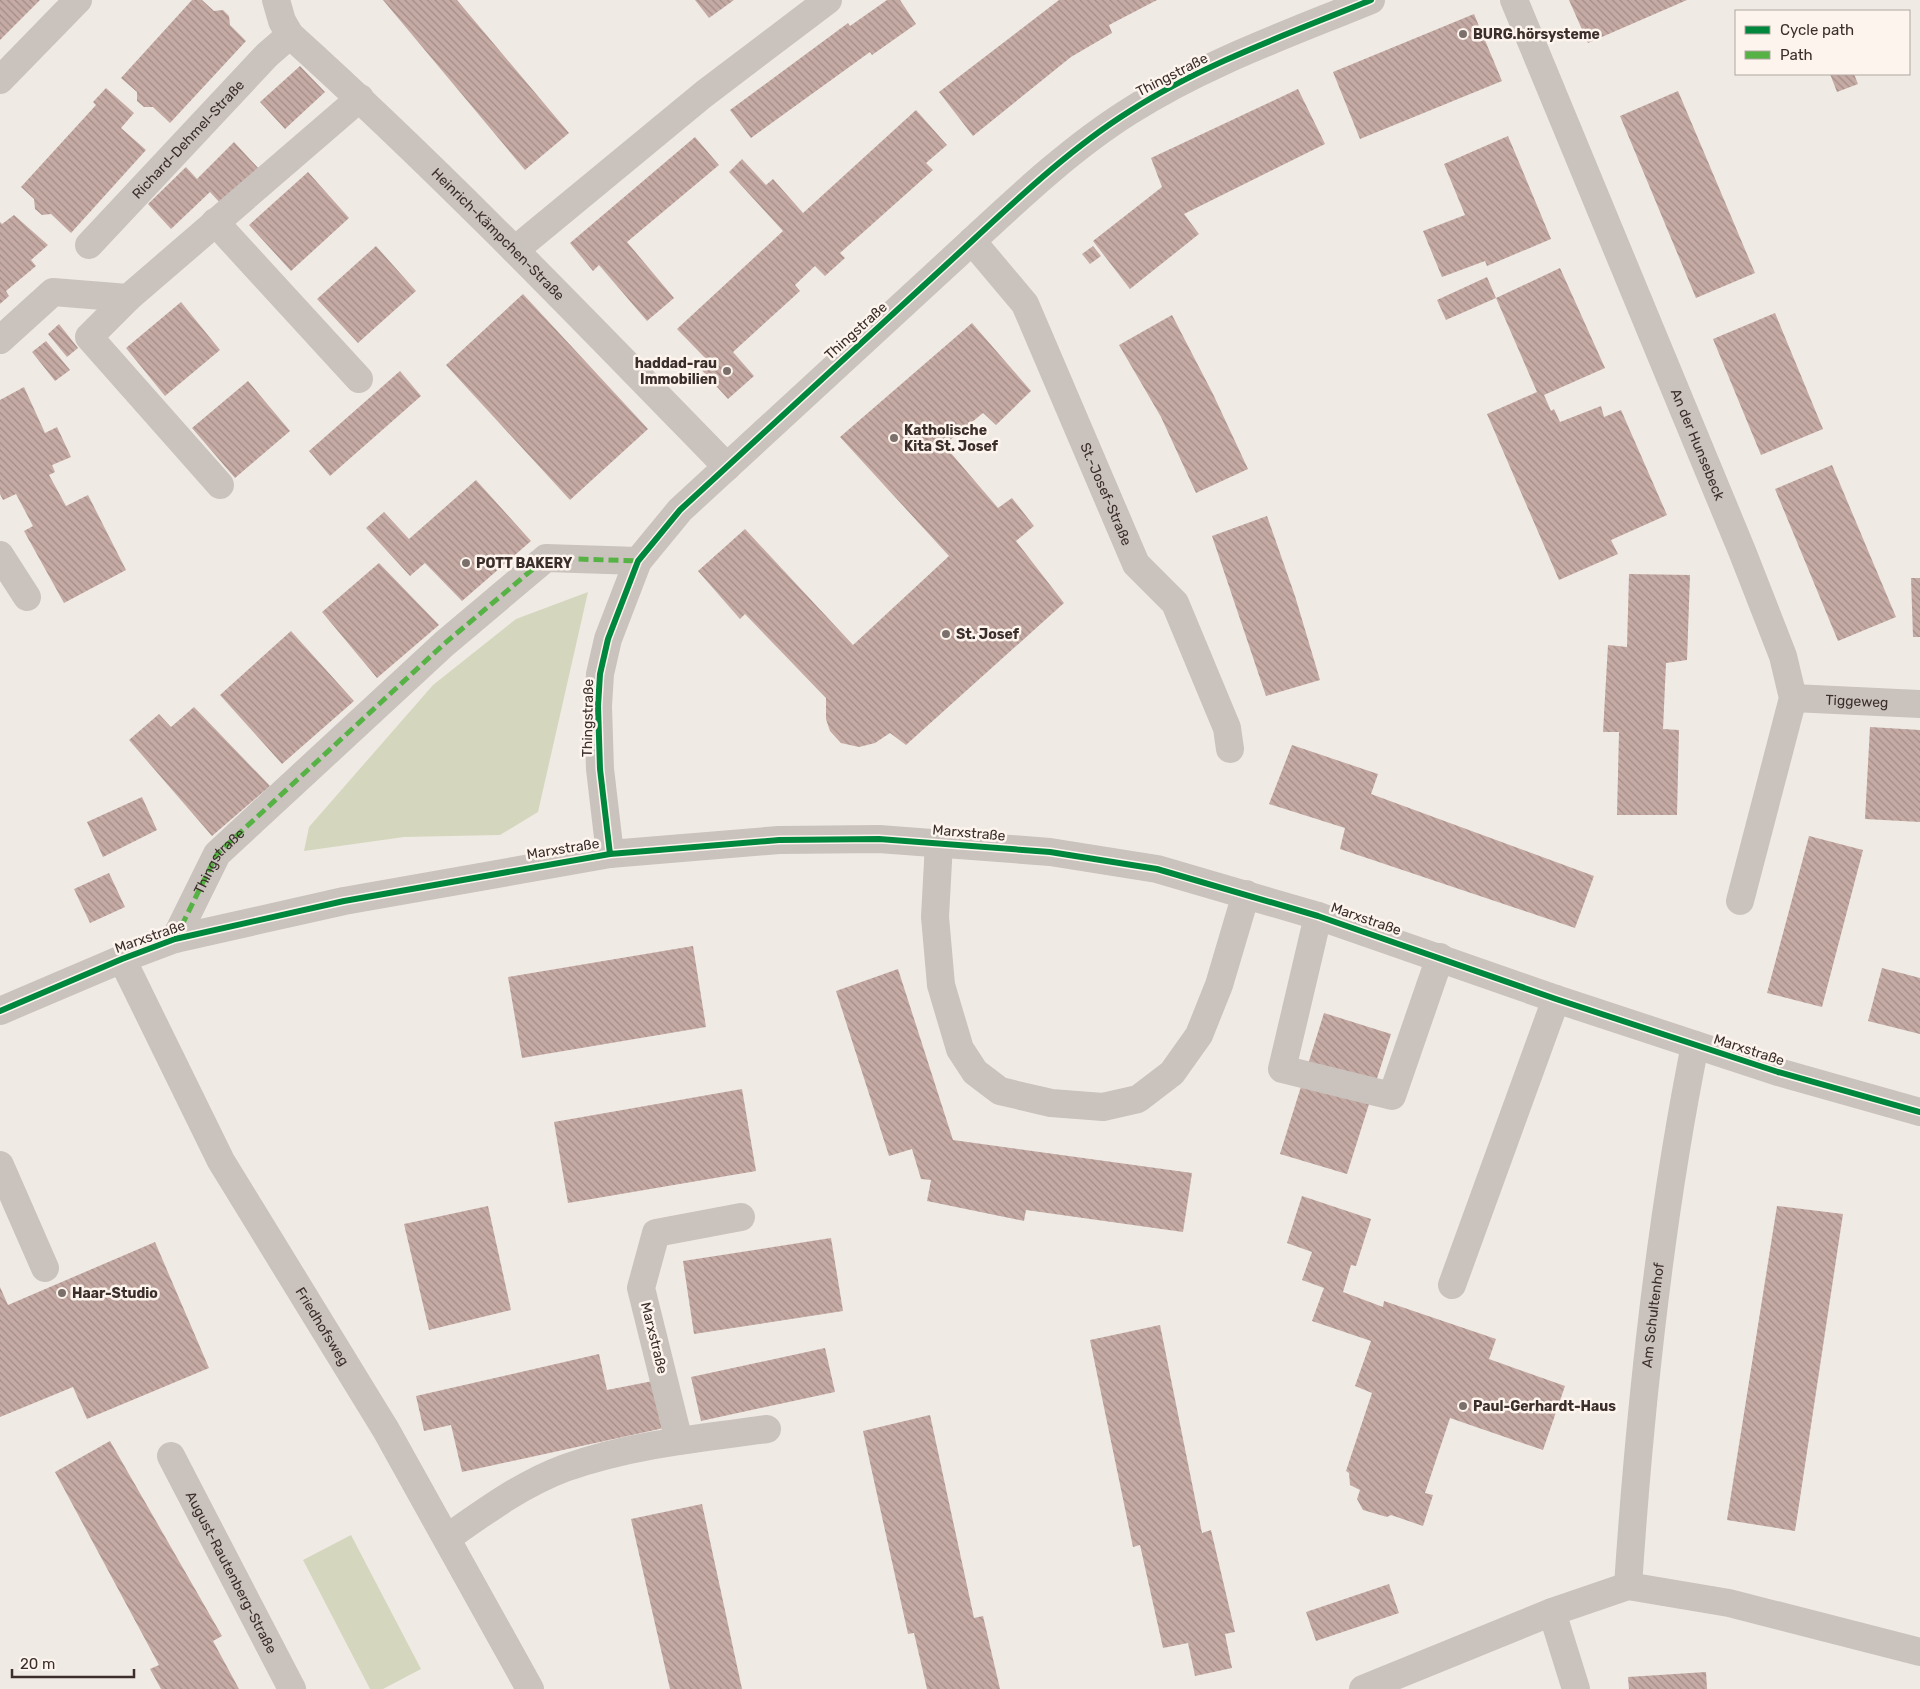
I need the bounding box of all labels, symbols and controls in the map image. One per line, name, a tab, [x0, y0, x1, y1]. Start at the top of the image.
legend	[1735, 10, 1910, 75]
text: Cycle path	[1780, 21, 1854, 39]
place label: BURG.hörsysteme	[1473, 26, 1600, 43]
marker: BURG.hörsysteme	[1457, 28, 1469, 40]
text: Path	[1780, 46, 1813, 64]
street label: Thingstraße	[1133, 50, 1211, 100]
street label: Richard-Dehmel-Straße	[128, 76, 248, 202]
street label: Heinrich-Kämpchen-Straße	[428, 164, 568, 304]
street label: Thingstraße	[821, 298, 891, 363]
place label: haddad-rau Immobilien	[635, 355, 717, 388]
marker: haddad-rau Immobilien	[721, 365, 733, 377]
street label: An der Hunsebeck	[1667, 386, 1729, 503]
place label: Katholische Kita St. Josef	[904, 422, 999, 455]
marker: Katholische Kita St. Josef	[888, 432, 900, 444]
street label: St.-Josef-Straße	[1077, 440, 1136, 548]
place label: POTT BAKERY	[476, 555, 573, 572]
marker: POTT BAKERY	[460, 557, 472, 569]
place label: St. Josef	[956, 626, 1020, 643]
marker: St. Josef	[940, 628, 952, 640]
street label: Thingstraße	[579, 679, 597, 757]
street label: Tiggeweg	[1825, 691, 1889, 711]
street label: Marxstraße	[932, 821, 1006, 845]
street label: Thingstraße	[190, 824, 248, 897]
street label: Marxstraße	[525, 835, 601, 863]
street label: Marxstraße	[1329, 899, 1404, 939]
street label: Marxstraße	[113, 917, 188, 957]
street label: Marxstraße	[1712, 1031, 1787, 1069]
street label: Am Schultenhof	[1638, 1261, 1668, 1369]
street label: Friedhofsweg	[292, 1284, 353, 1369]
place label: Haar-Studio	[72, 1285, 158, 1302]
marker: Haar-Studio	[56, 1287, 68, 1299]
street label: Marxstraße	[637, 1300, 671, 1376]
place label: Paul-Gerhardt-Haus	[1473, 1398, 1616, 1415]
marker: Paul-Gerhardt-Haus	[1457, 1400, 1469, 1412]
street label: August-Rautenberg-Straße	[182, 1488, 281, 1656]
scale bar	[12, 1646, 135, 1678]
text: 20 m	[20, 1655, 55, 1673]

